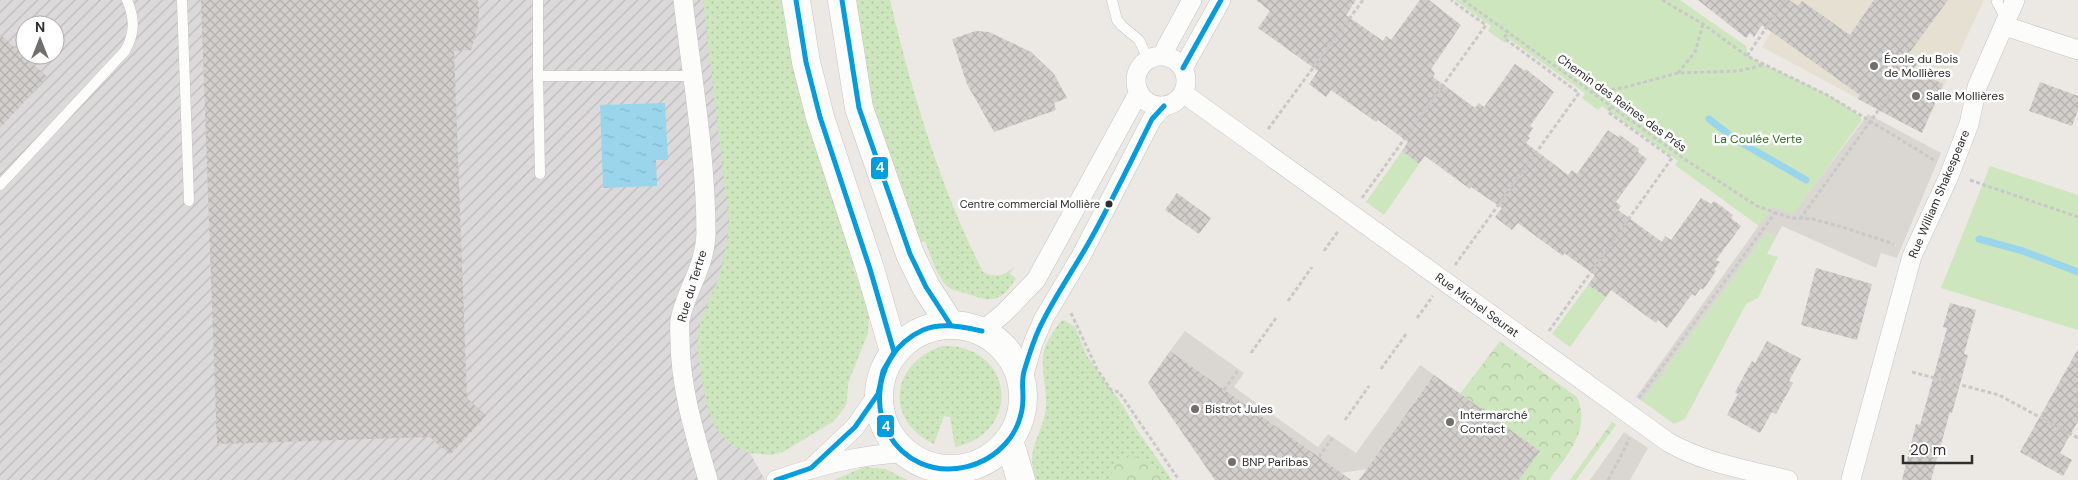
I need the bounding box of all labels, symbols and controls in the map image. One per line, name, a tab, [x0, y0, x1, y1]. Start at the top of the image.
north arrow	[15, 15, 65, 65]
text: N	[35, 18, 45, 36]
street label: Chemin des Reines des Prés	[1554, 51, 1690, 155]
place label: École du Bois de Mollières	[1884, 51, 1958, 81]
marker: École du Bois de Mollières	[1868, 60, 1880, 72]
place label: Salle Mollières	[1926, 88, 2004, 104]
marker: Salle Mollières	[1910, 90, 1922, 102]
street label: Rue William Shakespeare	[1905, 127, 1973, 261]
park label: La Coulée Verte	[1714, 131, 1802, 147]
line badge: 4	[870, 156, 889, 180]
text: 4	[875, 158, 885, 176]
place label: Centre commercial Mollière	[960, 197, 1100, 211]
marker: Centre commercial Mollière	[1104, 199, 1114, 209]
street label: Rue du Tertre	[673, 248, 711, 324]
street label: Rue Michel Seurat	[1432, 269, 1522, 341]
place label: Bistrot Jules	[1205, 401, 1273, 417]
marker: Bistrot Jules	[1189, 403, 1201, 415]
place label: Intermarché Contact	[1460, 407, 1528, 437]
line badge: 4	[876, 414, 895, 438]
marker: Intermarché Contact	[1444, 416, 1456, 428]
text: 4	[881, 417, 891, 435]
scale bar	[1903, 432, 1972, 464]
text: 20 m	[1910, 440, 1946, 460]
place label: BNP Paribas	[1242, 454, 1308, 470]
marker: BNP Paribas	[1226, 456, 1238, 468]

